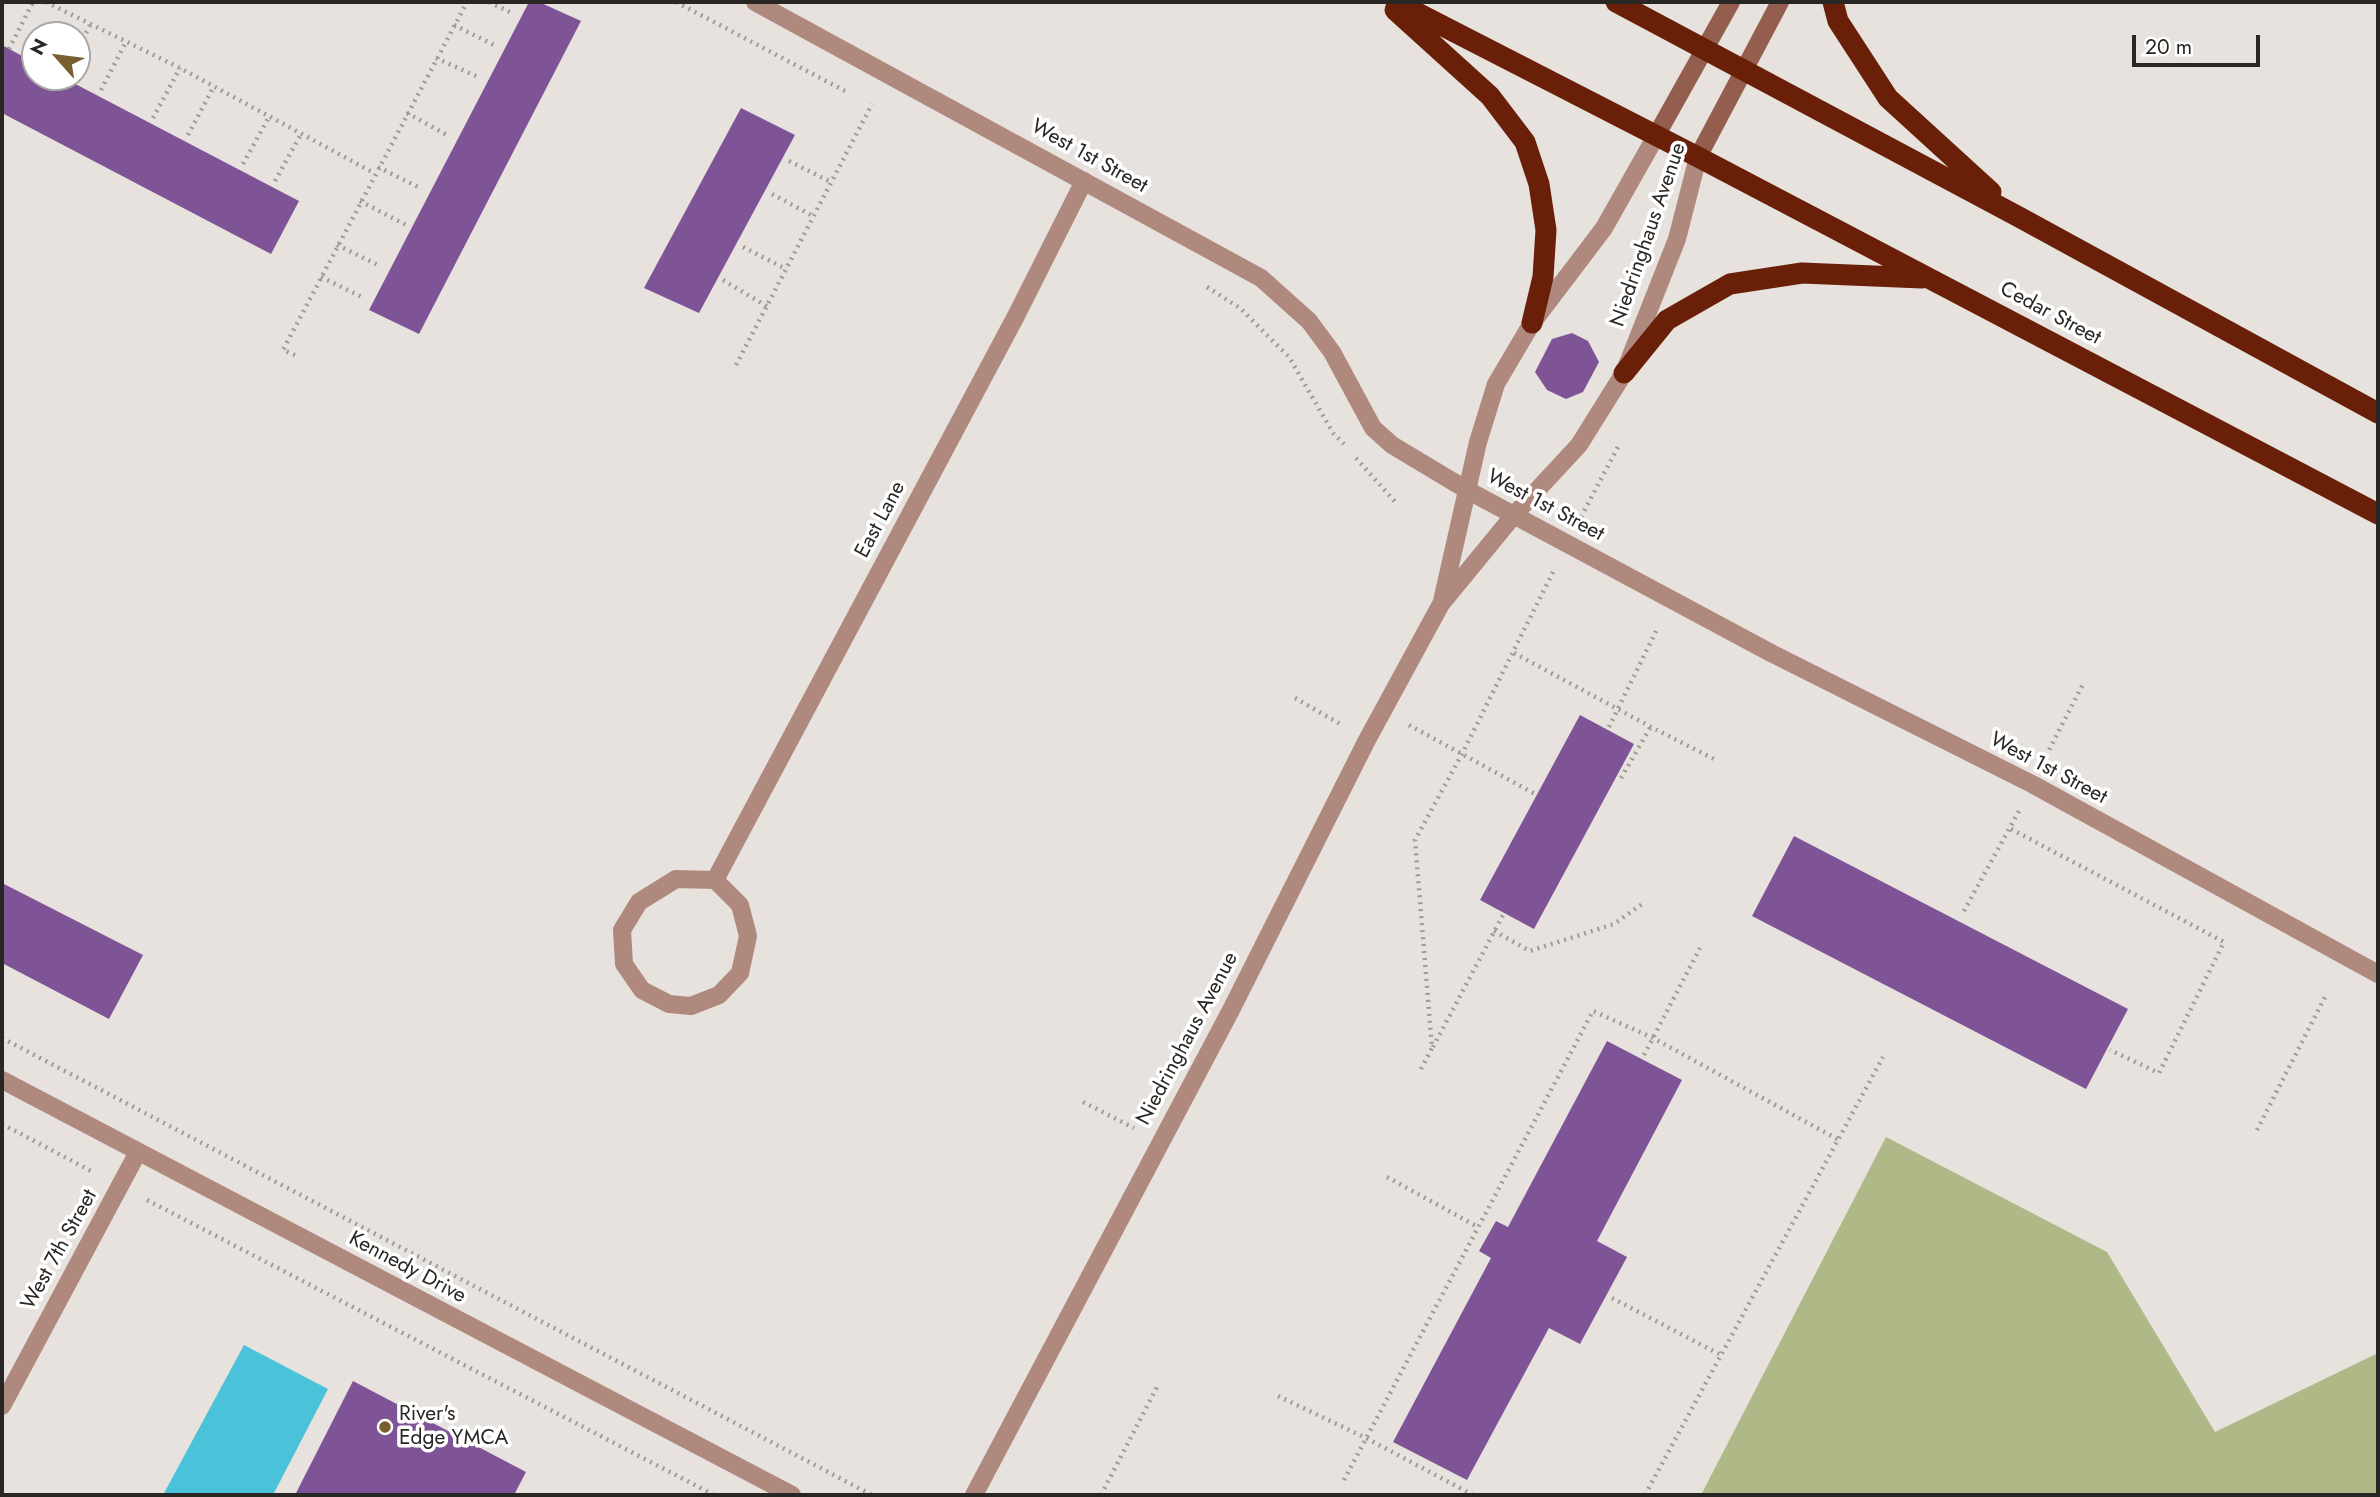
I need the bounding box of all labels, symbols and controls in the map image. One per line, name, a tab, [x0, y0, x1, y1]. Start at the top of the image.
north arrow	[21, 21, 91, 91]
scale bar	[2135, 21, 2263, 65]
text: 20 m	[2145, 32, 2192, 62]
text: N	[23, 34, 54, 60]
street label: West 1st Street	[1026, 115, 1152, 199]
street label: Niedringhaus Avenue	[1606, 140, 1692, 330]
street label: Cedar Street	[1995, 277, 2105, 351]
street label: West 1st Street	[1482, 465, 1608, 547]
street label: East Lane	[850, 478, 912, 562]
street label: West 1st Street	[1985, 728, 2111, 810]
street label: Niedringhaus Avenue	[1132, 948, 1244, 1130]
street label: West 7th Street	[17, 1186, 103, 1314]
street label: Kennedy Drive	[344, 1227, 470, 1309]
place label: River's Edge YMCA	[399, 1402, 508, 1452]
marker: River's Edge YMCA	[377, 1419, 393, 1435]

